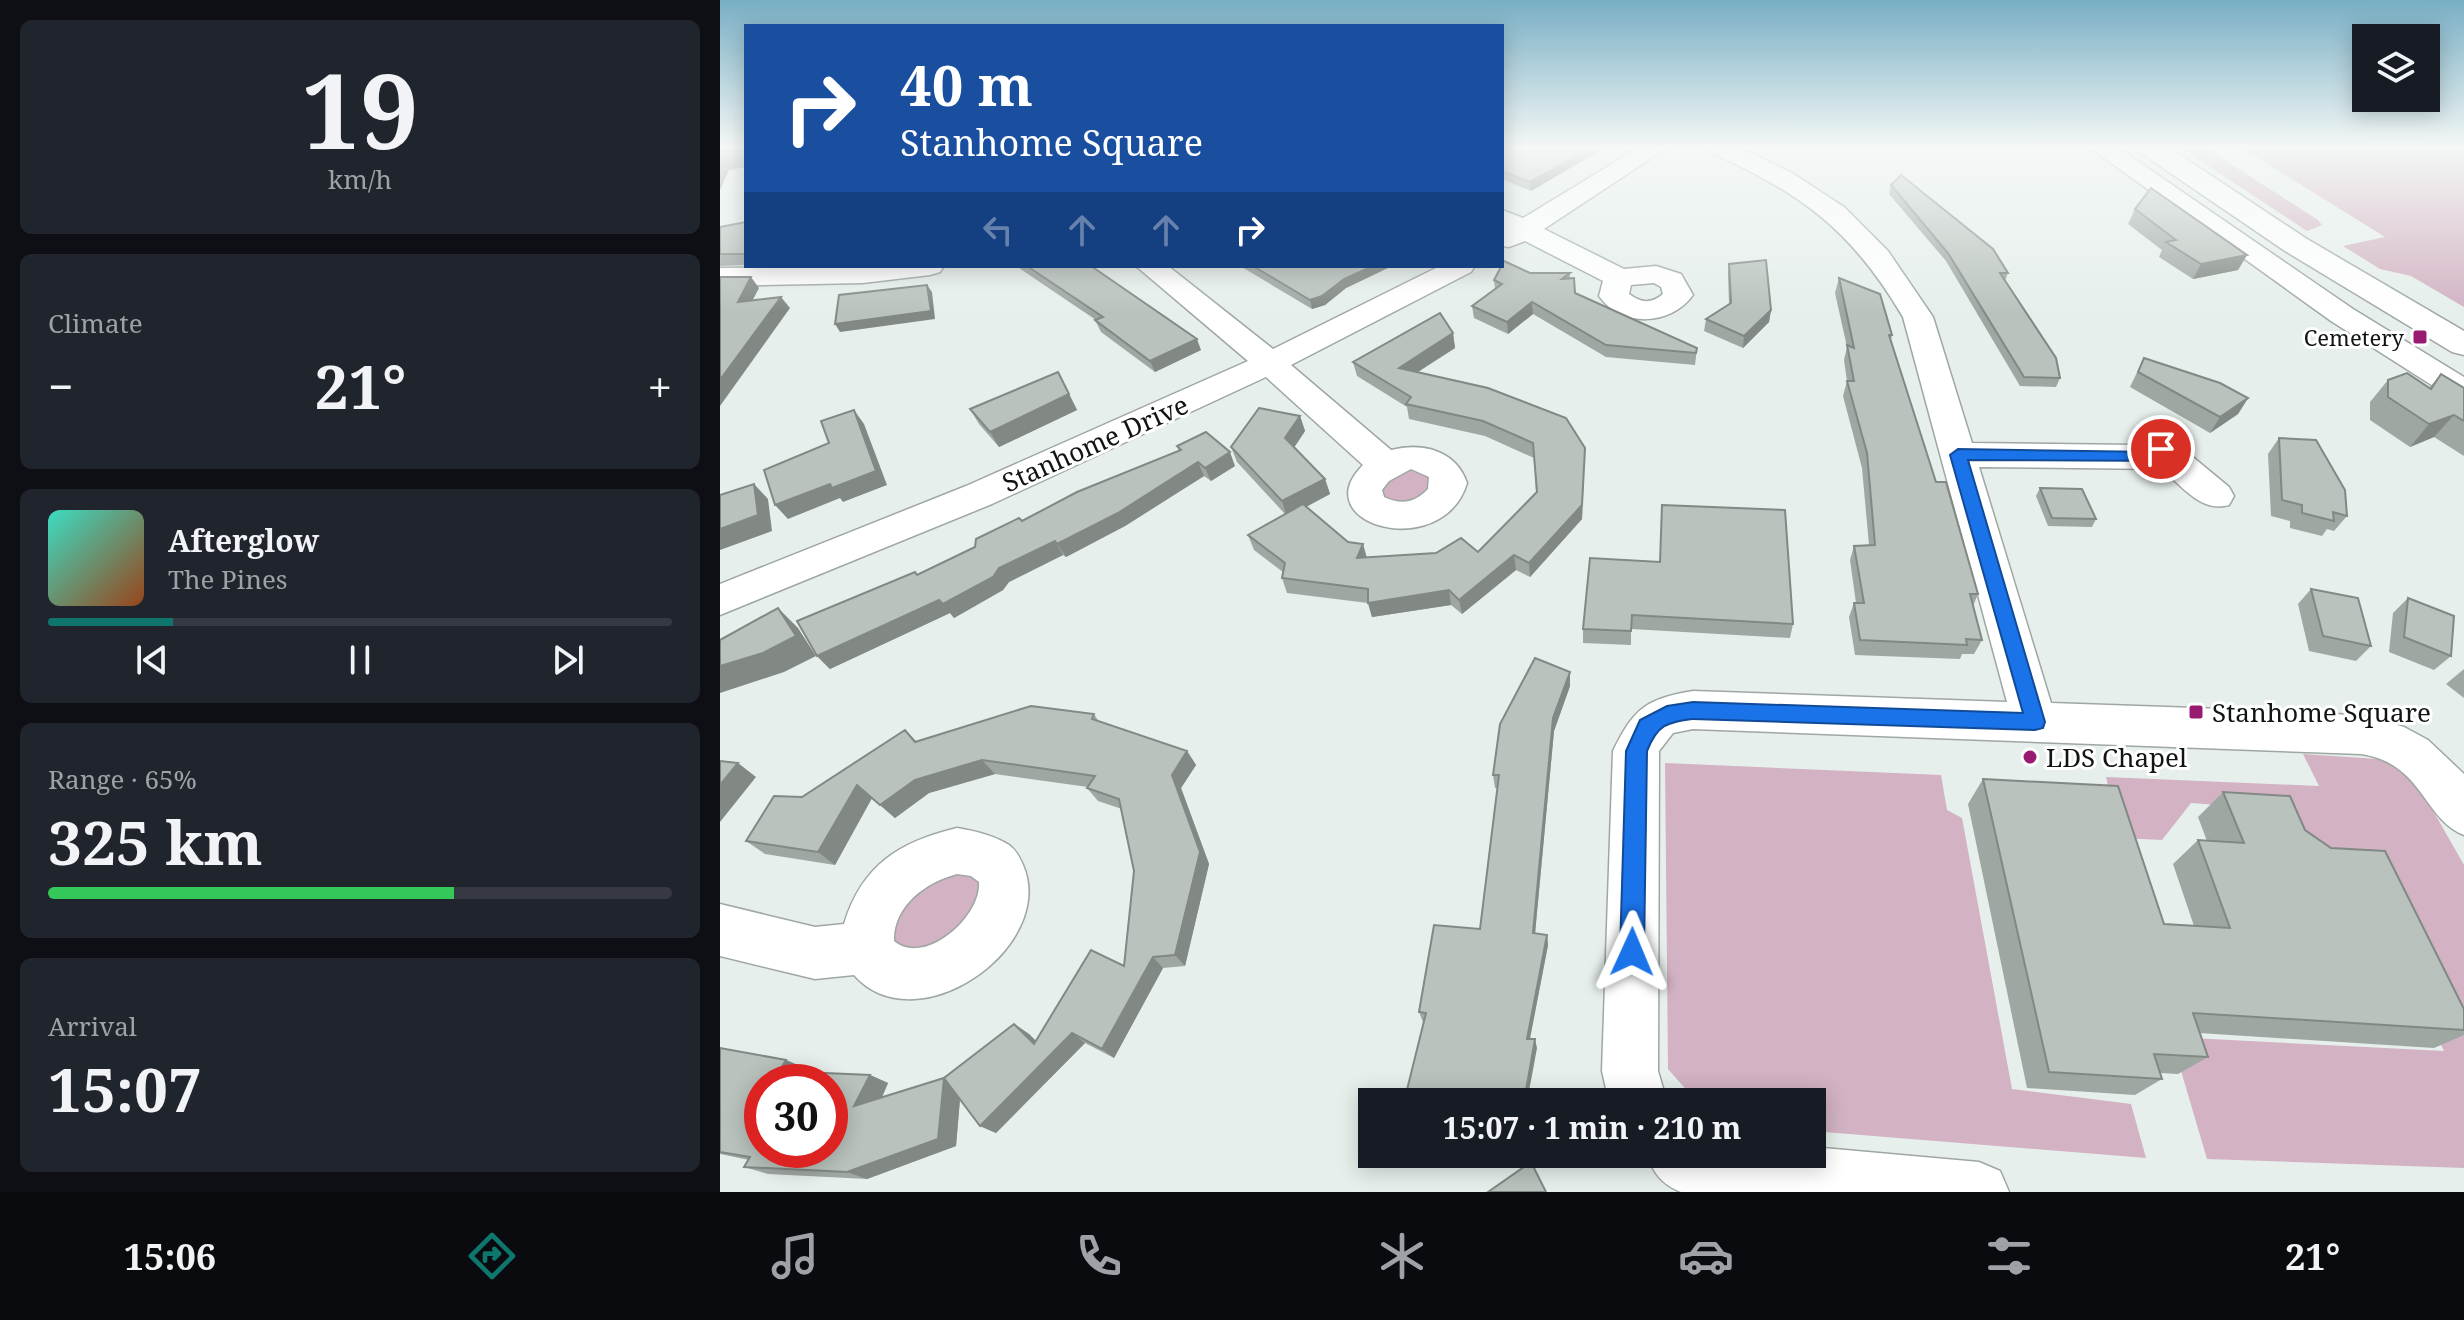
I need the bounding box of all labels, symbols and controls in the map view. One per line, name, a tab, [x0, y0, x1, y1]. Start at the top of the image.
map controls	[2352, 24, 2440, 112]
button: layers	[2352, 24, 2440, 112]
text: 19	[301, 38, 419, 179]
text: 40 m	[900, 46, 1033, 122]
icon: right	[768, 56, 872, 160]
text: Stanhome Square	[900, 118, 1203, 167]
text: km/h	[328, 161, 392, 197]
icon: left	[976, 208, 1020, 252]
icon: ahead	[1060, 208, 1104, 252]
icon: ahead	[1144, 208, 1188, 252]
icon: right	[1228, 208, 1272, 252]
text: Climate	[48, 305, 143, 341]
place label: Cemetery	[2304, 322, 2405, 352]
marker: Cemetery	[2411, 328, 2429, 346]
text: 21°	[315, 345, 406, 427]
text: −	[48, 356, 73, 416]
text: +	[647, 356, 672, 416]
street label: Stanhome Drive	[996, 386, 1194, 500]
pin	[2127, 415, 2195, 483]
icon: arrive	[2139, 427, 2183, 471]
text: Afterglow	[168, 520, 319, 561]
text: The Pines	[168, 561, 288, 597]
icon: previous	[130, 638, 174, 682]
icon: pause	[338, 638, 382, 682]
icon: next	[546, 638, 590, 682]
place label: Stanhome Square	[2212, 694, 2431, 730]
marker: Stanhome Square	[2187, 703, 2205, 721]
place label: LDS Chapel	[2046, 739, 2187, 775]
marker: LDS Chapel	[2021, 748, 2039, 766]
text: Range · 65%	[48, 761, 197, 797]
text: 325 km	[48, 801, 263, 883]
position arrow	[1590, 910, 1674, 994]
text: Arrival	[48, 1008, 137, 1044]
text: 15:07	[48, 1048, 202, 1130]
speed limit sign: 30	[744, 1064, 848, 1168]
text: 15:07 · 1 min · 210 m	[1443, 1107, 1741, 1148]
icon: directions	[464, 1228, 520, 1284]
icon: music	[767, 1228, 823, 1284]
icon: phone	[1071, 1228, 1127, 1284]
icon: climate	[1374, 1228, 1430, 1284]
icon: car	[1678, 1228, 1734, 1284]
icon: filters	[1981, 1228, 2037, 1284]
text: 15:06	[124, 1232, 216, 1281]
text: 21°	[2285, 1232, 2340, 1281]

